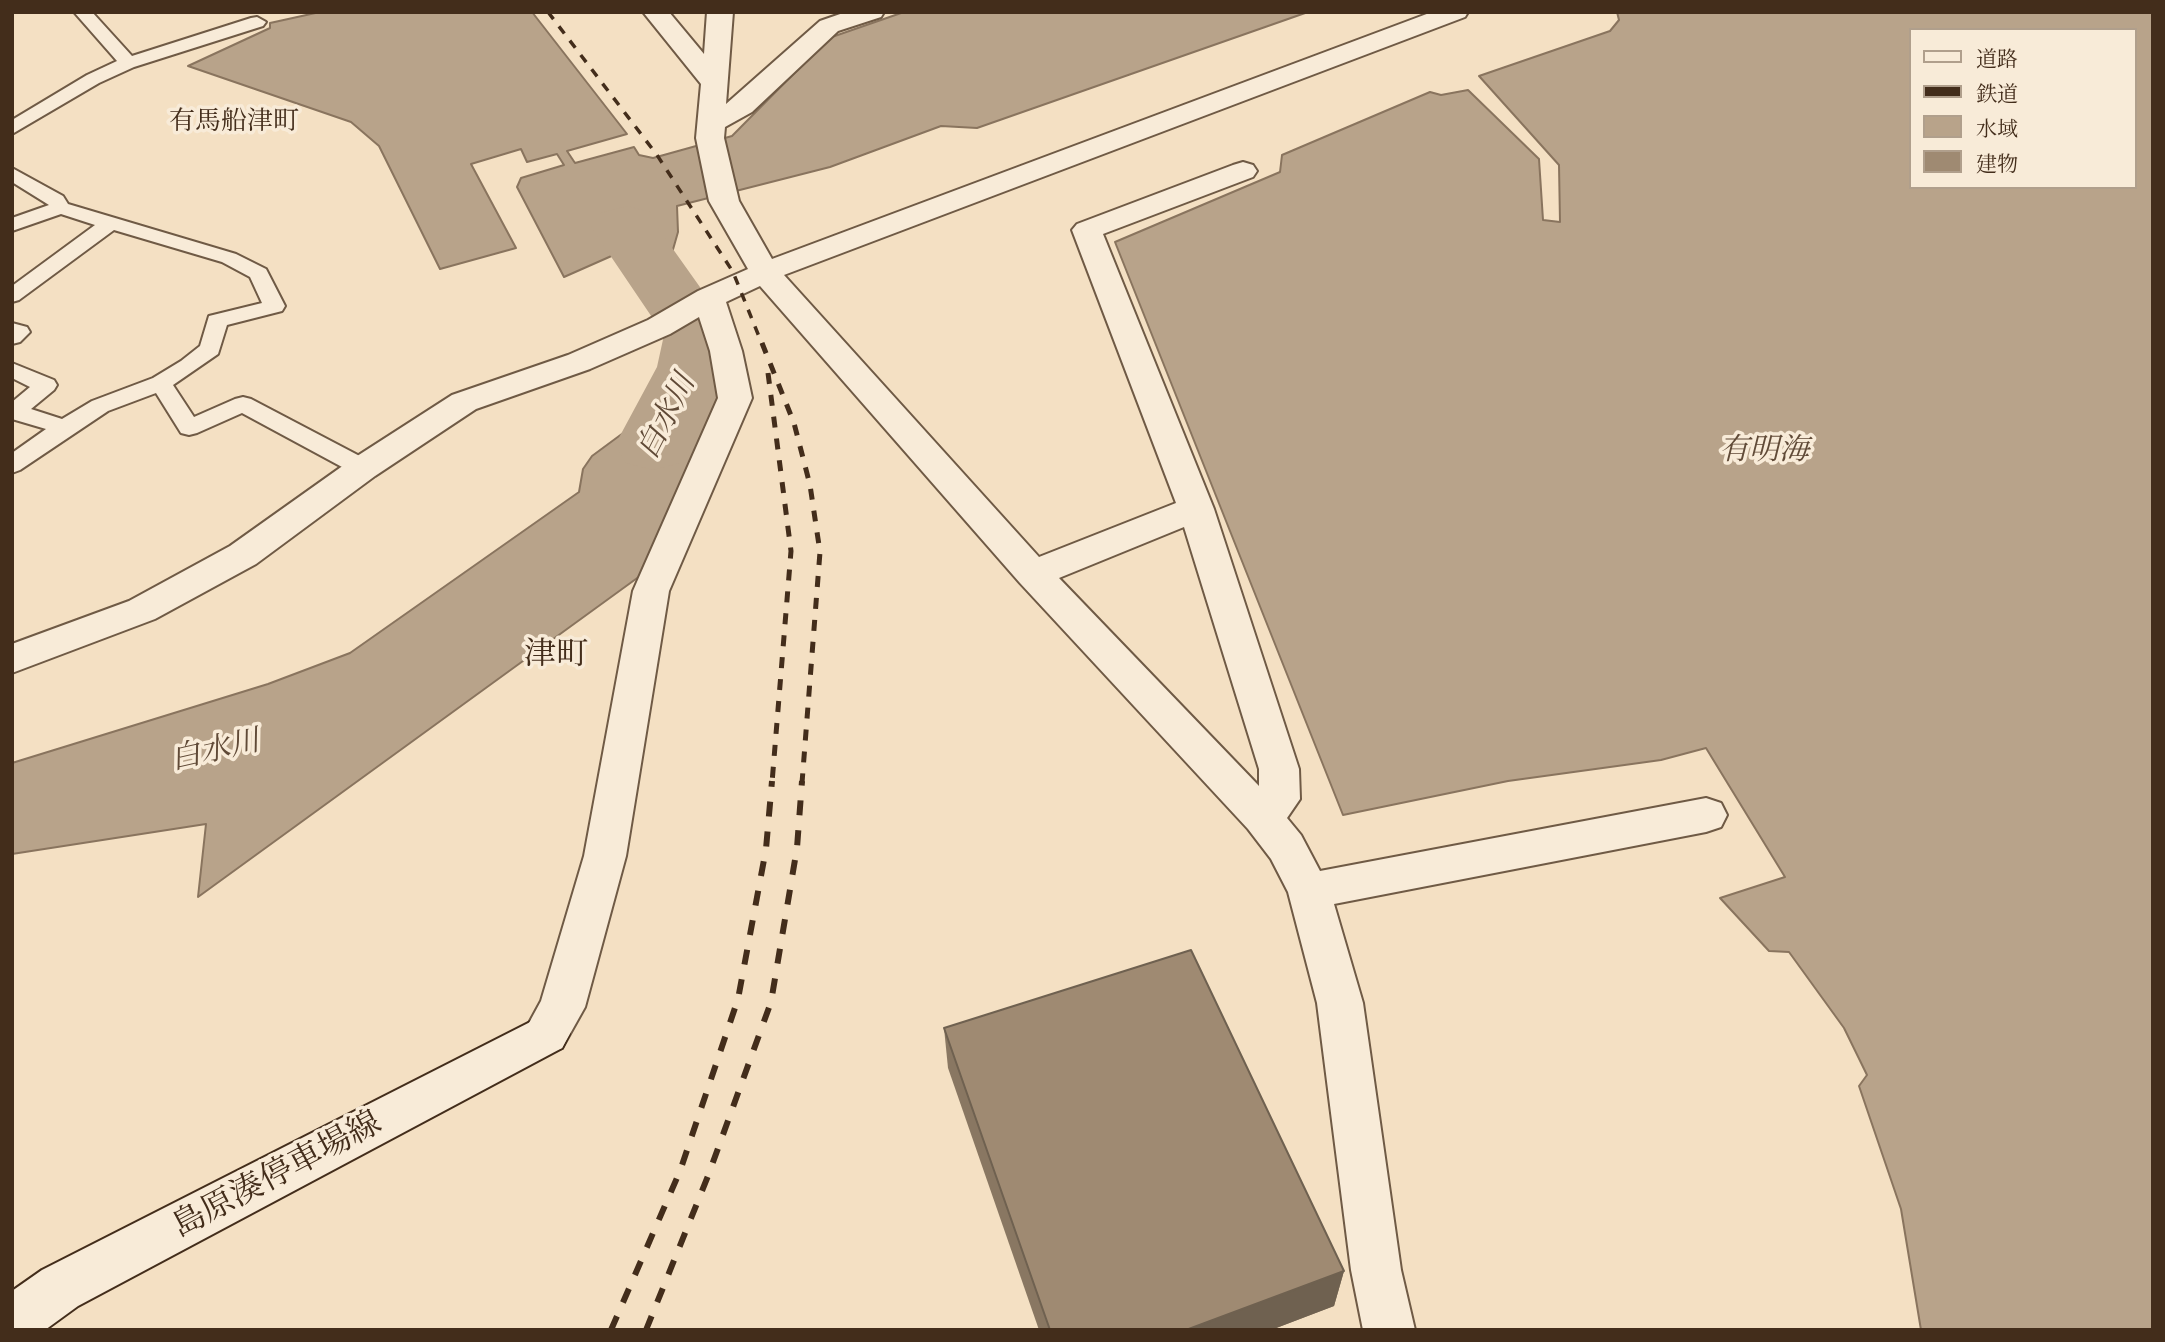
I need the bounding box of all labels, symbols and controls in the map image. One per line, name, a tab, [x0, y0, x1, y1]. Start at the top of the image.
legend	[1910, 28, 2137, 189]
text: 道路	[1976, 45, 2018, 72]
text: 鉄道	[1976, 80, 2018, 107]
district label: 有馬船津町	[169, 106, 299, 138]
text: 水域	[1976, 115, 2018, 142]
text: 建物	[1976, 150, 2018, 177]
water label: 白水川	[631, 369, 703, 465]
water label: 有明海	[1719, 433, 1809, 469]
district label: 津町	[524, 636, 588, 674]
water label: 白水川	[167, 723, 263, 779]
street label: 島原湊停車場線	[166, 1103, 388, 1247]

